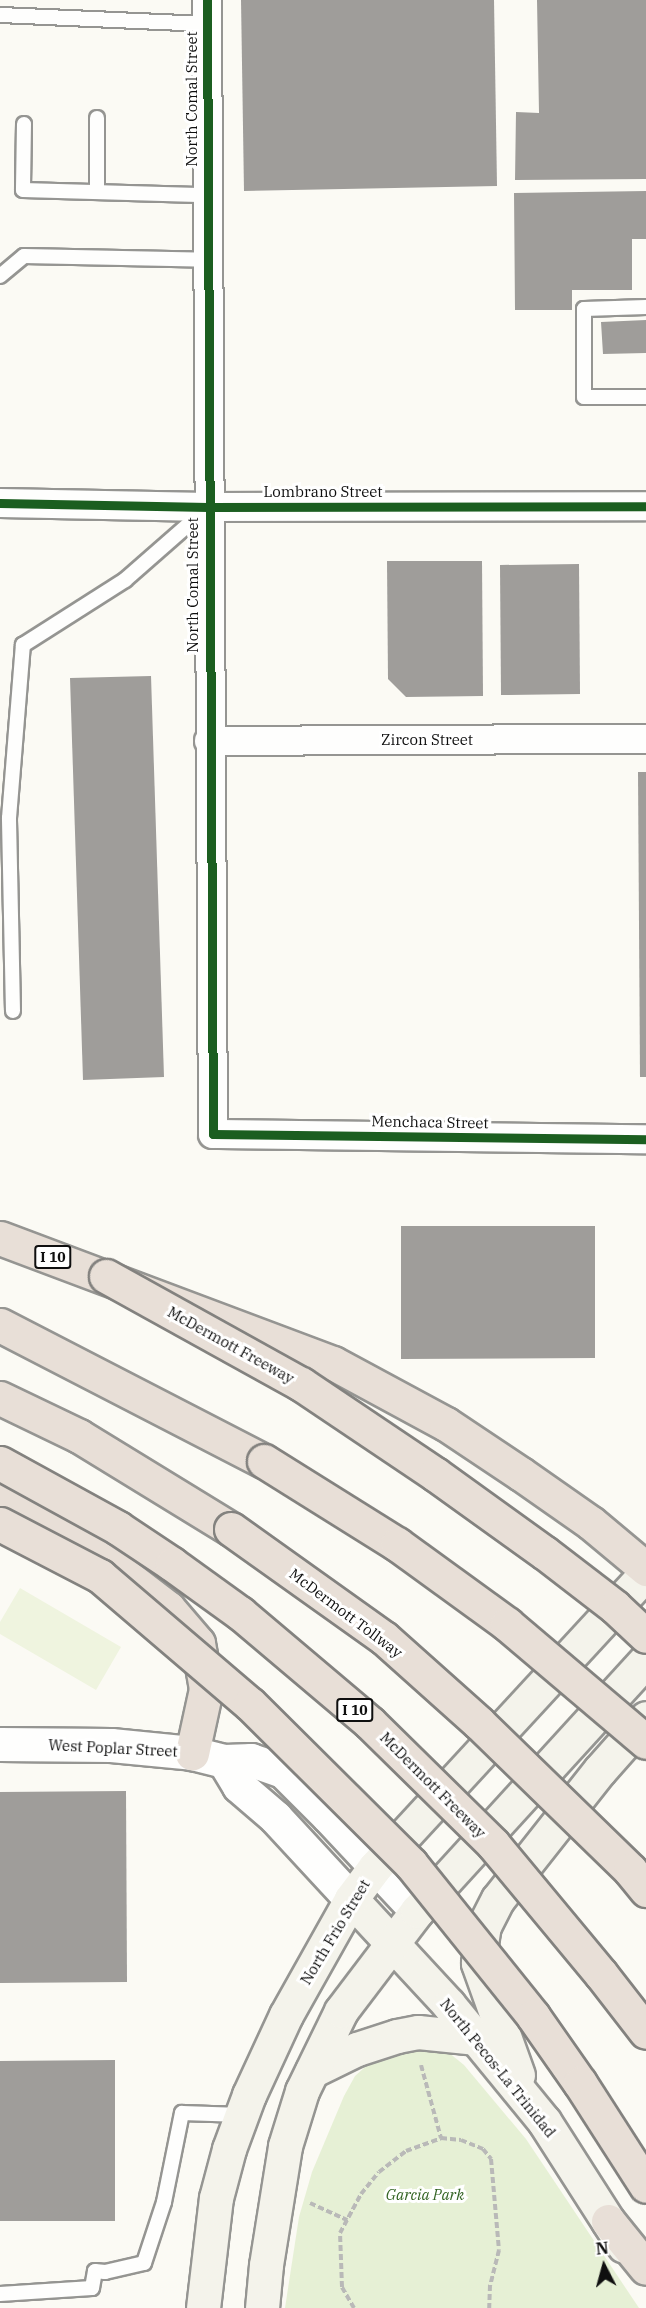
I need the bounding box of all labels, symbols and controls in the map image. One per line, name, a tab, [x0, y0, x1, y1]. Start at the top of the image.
street label: North Comal Street	[183, 31, 201, 167]
street label: Lombrano Street	[263, 483, 383, 501]
street label: North Comal Street	[184, 517, 202, 653]
street label: Zircon Street	[381, 731, 473, 749]
street label: Menchaca Street	[371, 1112, 489, 1132]
road number: I 10	[34, 1246, 72, 1268]
street label: McDermott Freeway	[164, 1303, 298, 1387]
street label: McDermott Tollway	[286, 1565, 406, 1661]
road number: I 10	[336, 1699, 374, 1721]
street label: McDermott Freeway	[376, 1728, 490, 1842]
street label: West Poplar Street	[48, 1736, 178, 1760]
street label: North Frio Street	[297, 1876, 373, 1988]
street label: North Pecos-La Trinidad	[436, 1995, 560, 2141]
park label: Garcia Park	[386, 2186, 464, 2204]
north arrow	[574, 2236, 634, 2296]
text: N	[595, 2237, 609, 2259]

